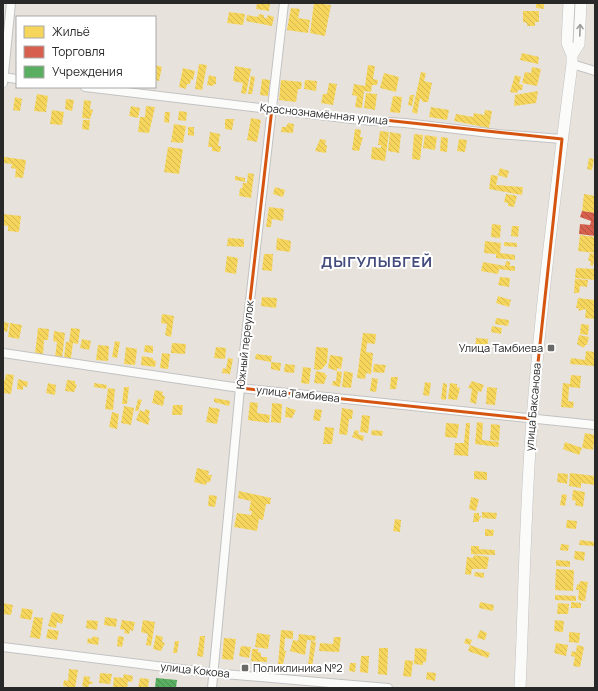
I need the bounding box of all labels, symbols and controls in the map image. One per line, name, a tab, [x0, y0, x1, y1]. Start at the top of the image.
legend	[16, 16, 156, 88]
text: Жильё	[52, 23, 90, 40]
one-way arrow	[576, 24, 584, 37]
text: Торговля	[52, 43, 105, 60]
text: Учреждения	[52, 63, 123, 80]
street label: Краснознамённая улица	[259, 99, 389, 128]
district label: ДЫГУЛЫБГЕЙ	[321, 251, 433, 272]
street label: Южный переулок	[232, 299, 257, 390]
place label: Улица Тамбиева	[459, 340, 543, 355]
marker: Улица Тамбиева	[546, 343, 556, 353]
street label: улица Баксанова	[521, 362, 544, 452]
street label: улица Тамбиева	[256, 382, 341, 405]
street label: улица Кокова	[160, 658, 231, 681]
place label: Поликлиника №2	[253, 660, 343, 675]
marker: Поликлиника №2	[240, 663, 250, 673]

